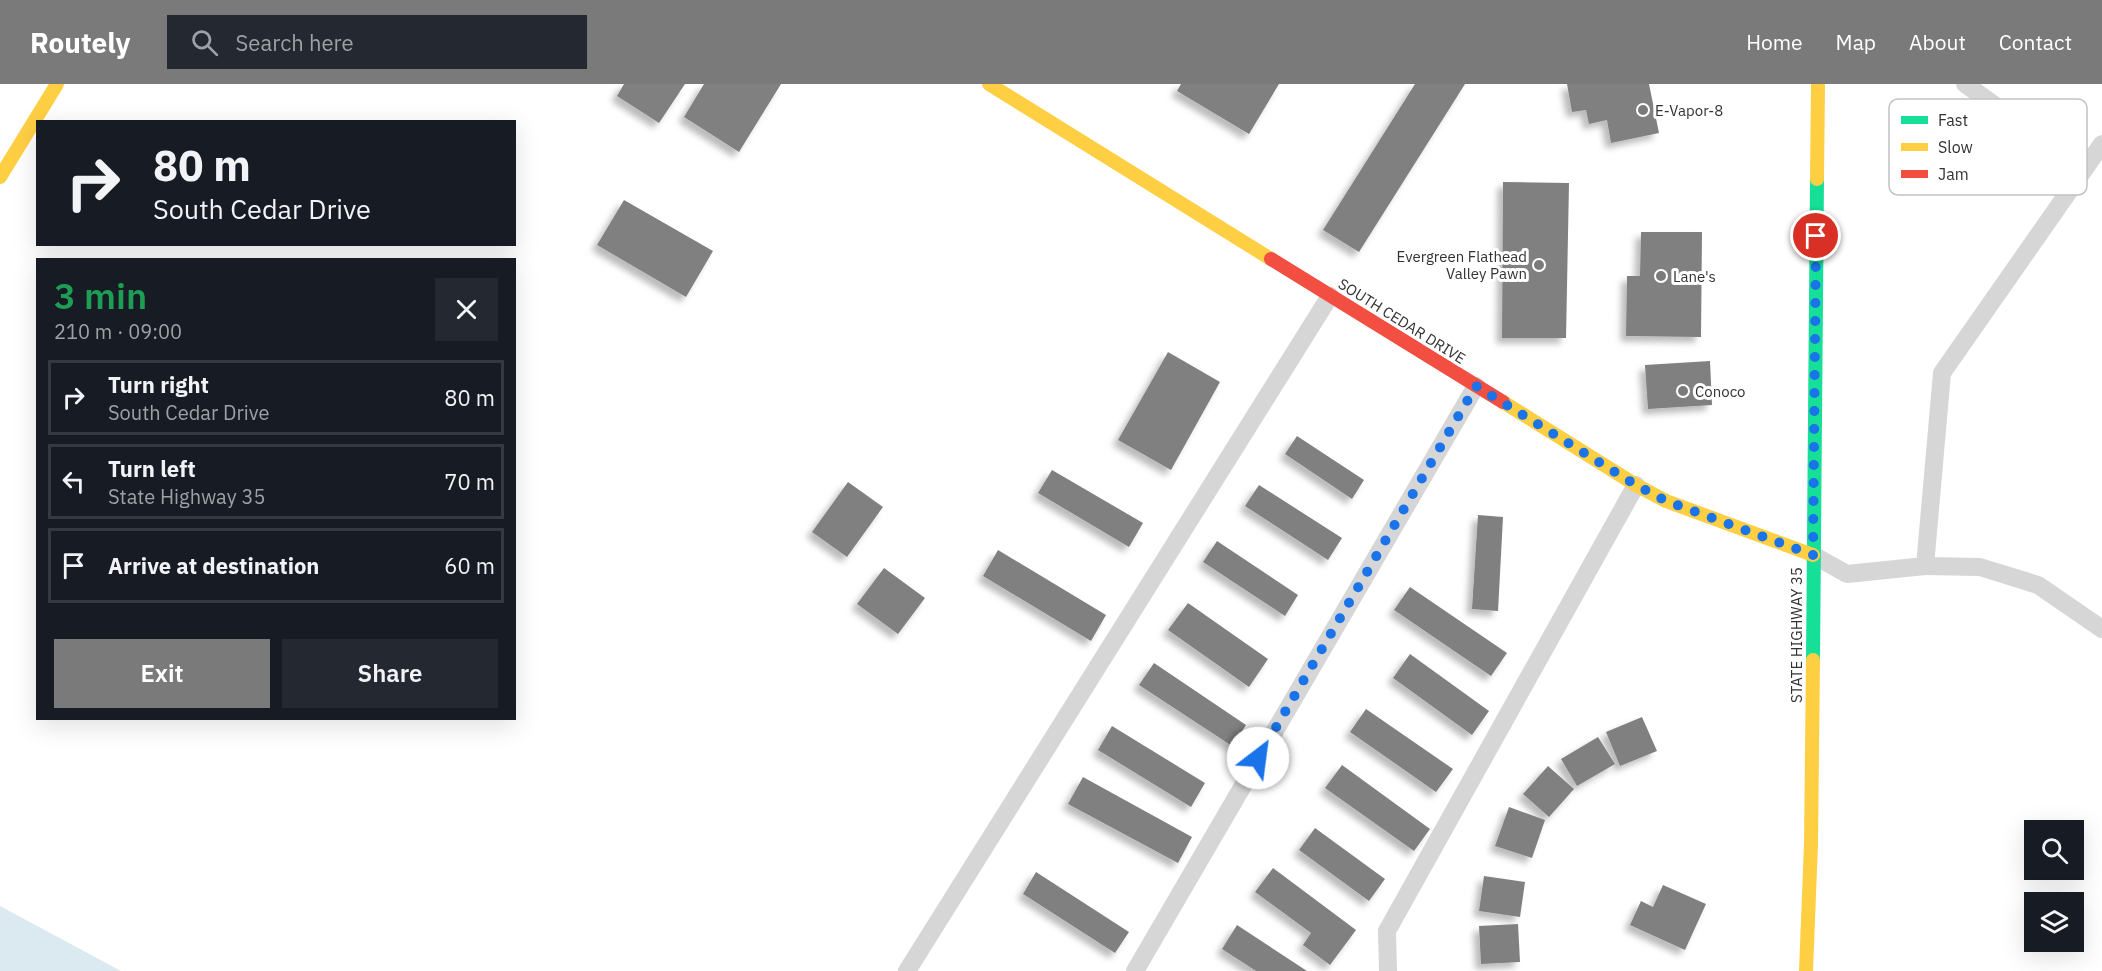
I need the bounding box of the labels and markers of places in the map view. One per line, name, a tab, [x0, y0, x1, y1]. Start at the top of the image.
place label: E-Vapor-8	[1655, 101, 1723, 120]
marker: E-Vapor-8	[1636, 103, 1650, 117]
pin	[1790, 210, 1841, 261]
place label: Evergreen Flathead Valley Pawn	[1397, 247, 1527, 283]
marker: Evergreen Flathead Valley Pawn	[1532, 258, 1546, 272]
place label: Lane's	[1673, 267, 1716, 286]
marker: Lane's	[1654, 269, 1668, 283]
place label: Conoco	[1695, 382, 1746, 401]
marker: Conoco	[1676, 384, 1690, 398]

